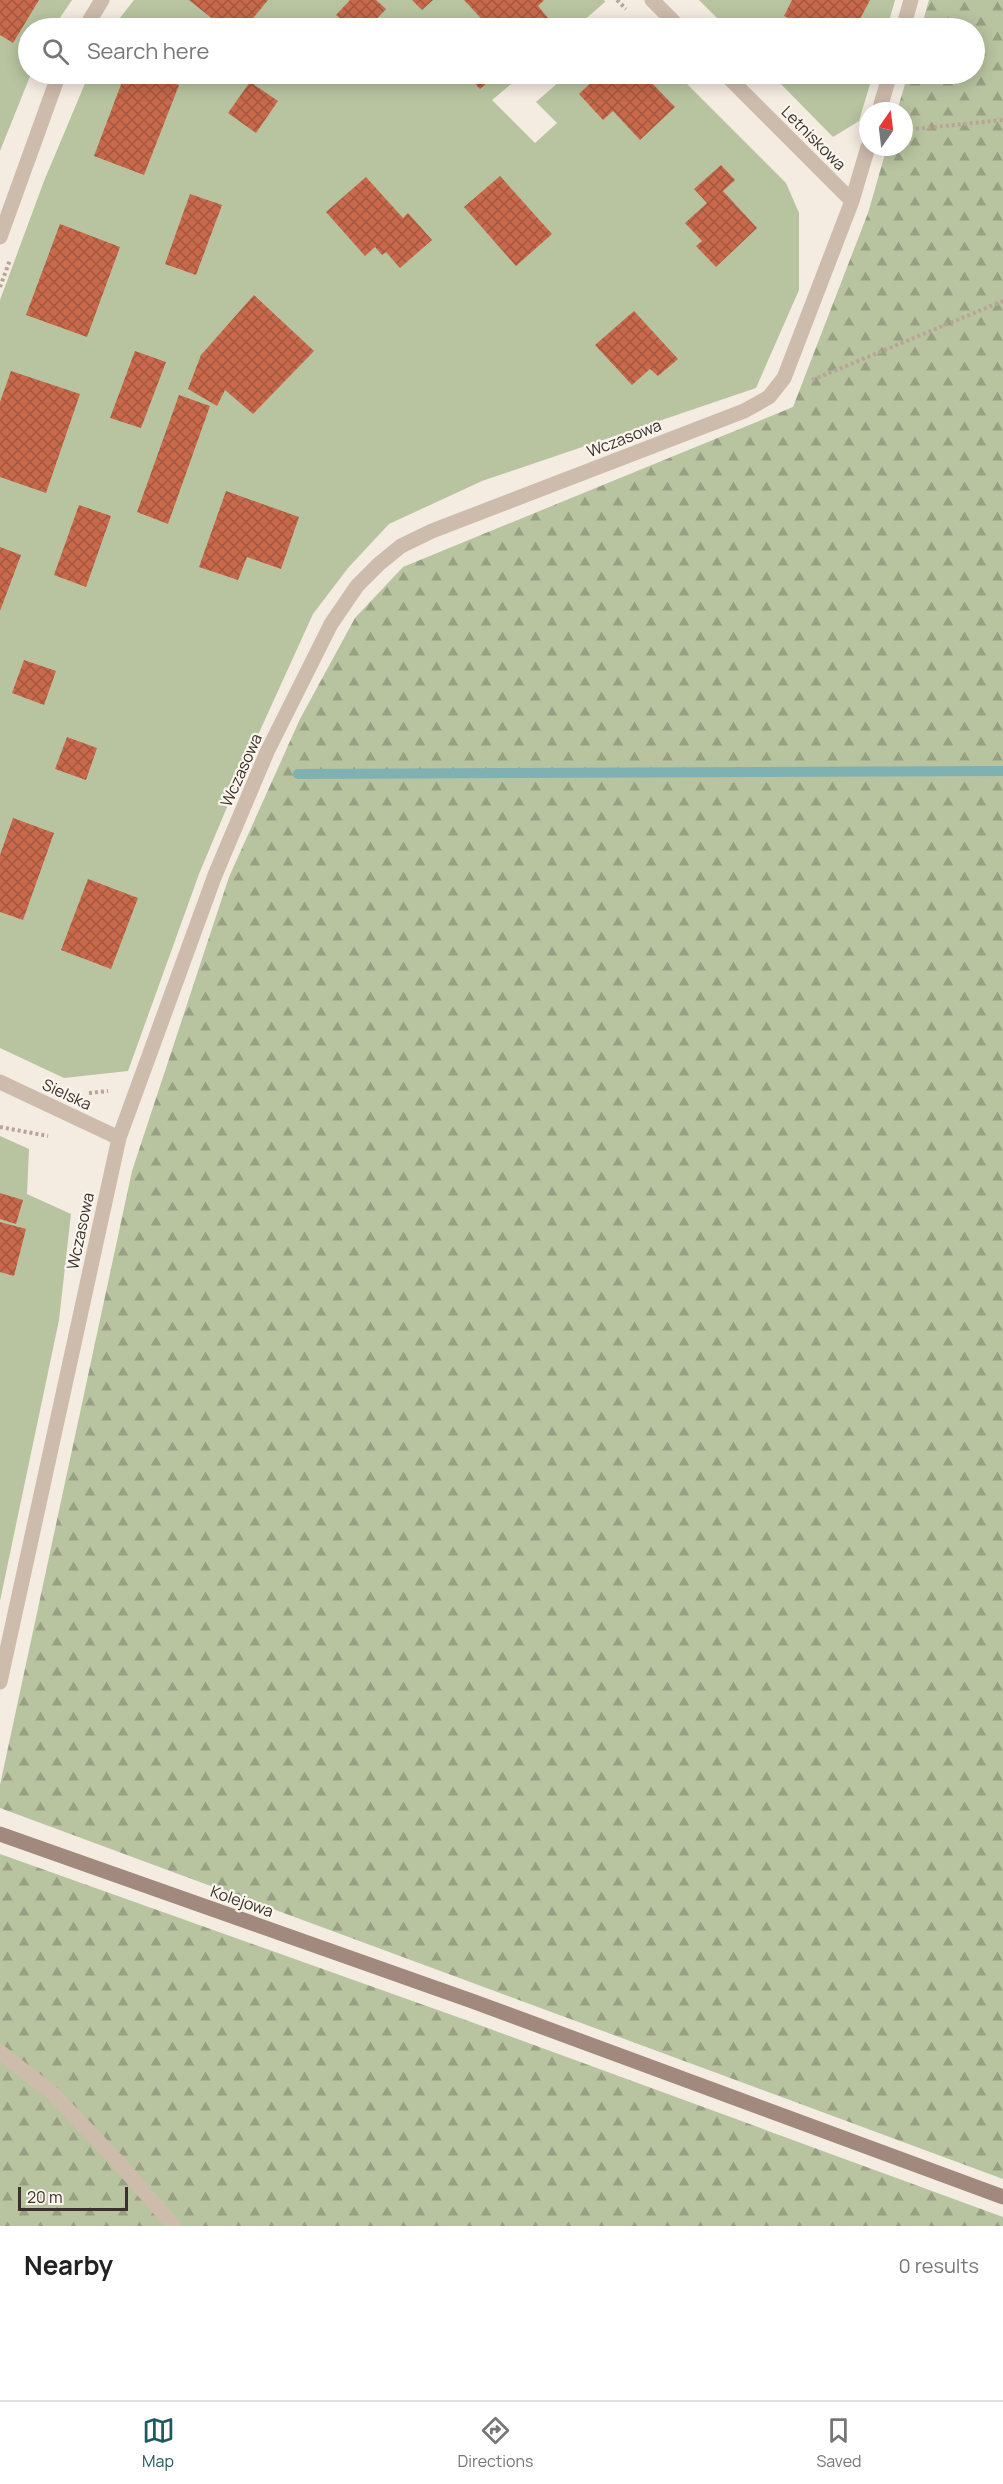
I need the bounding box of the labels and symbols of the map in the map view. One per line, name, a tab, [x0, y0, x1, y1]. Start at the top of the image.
street label: Letniskowa	[777, 101, 851, 175]
north arrow	[859, 102, 913, 156]
street label: Wczasowa	[584, 414, 664, 462]
street label: Wczasowa	[215, 730, 267, 810]
street label: Sielska	[39, 1073, 95, 1115]
street label: Wczasowa	[61, 1191, 99, 1271]
street label: Kolejowa	[208, 1880, 276, 1922]
scale bar	[18, 2184, 128, 2212]

